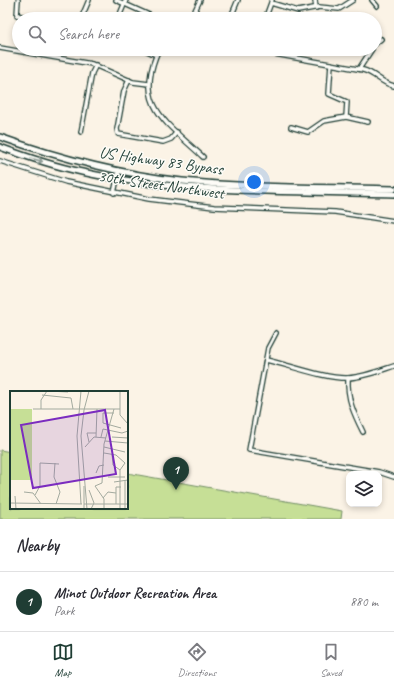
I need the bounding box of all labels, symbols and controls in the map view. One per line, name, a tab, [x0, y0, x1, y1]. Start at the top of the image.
search box	[12, 12, 382, 56]
icon: search	[26, 23, 48, 45]
text: Search here	[58, 25, 119, 44]
street label: US Highway 83 Bypass	[98, 142, 225, 180]
one-way arrow	[30, 157, 43, 164]
street label: 30th Street Northwest	[97, 166, 227, 204]
your location	[244, 172, 264, 192]
inset map	[10, 391, 128, 509]
pin: 1	[163, 457, 189, 490]
map controls	[346, 471, 382, 507]
button: layers	[346, 471, 382, 507]
text: Nearby	[16, 535, 59, 556]
text: Minot Outdoor Recreation Area	[54, 584, 216, 603]
text: 1	[26, 594, 32, 610]
text: 880 m	[350, 594, 378, 610]
text: Park	[54, 603, 75, 619]
tab: Map	[52, 641, 74, 679]
tab: Directions	[178, 641, 216, 679]
tab: Saved	[320, 641, 342, 679]

